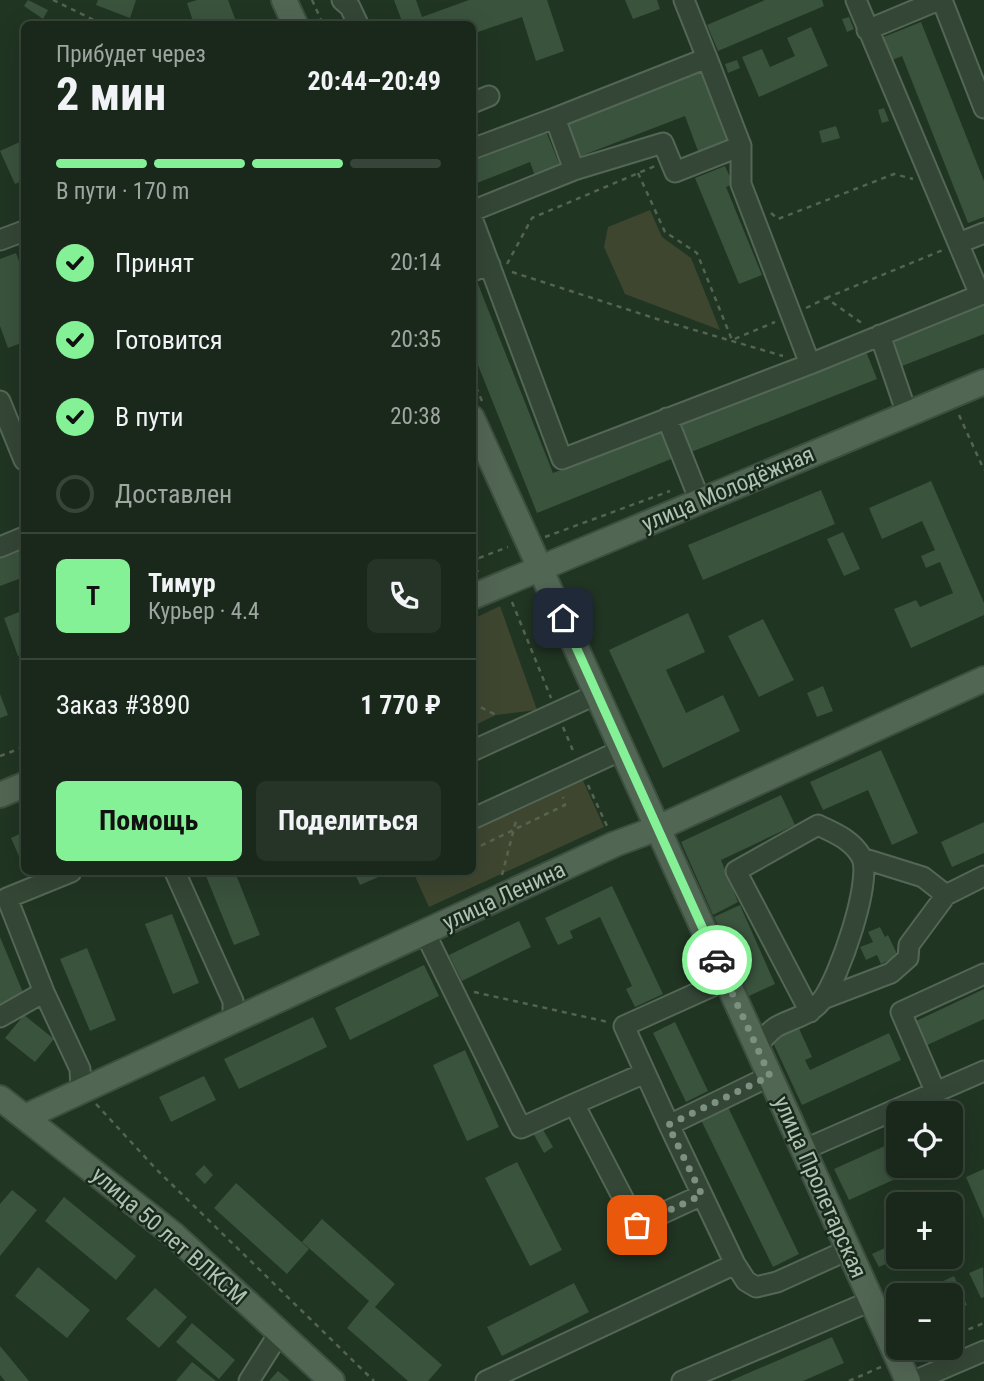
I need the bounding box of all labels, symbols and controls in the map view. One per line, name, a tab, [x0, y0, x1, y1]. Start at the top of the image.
text: Прибудет через	[56, 41, 206, 68]
text: 20:44–20:49	[307, 66, 441, 96]
text: 2 мин	[56, 67, 166, 121]
text: В пути · 170 m	[56, 178, 189, 205]
icon: check	[56, 244, 94, 282]
text: Принят	[115, 248, 194, 278]
text: 20:14	[390, 249, 441, 276]
icon: check	[56, 321, 94, 359]
text: Готовится	[115, 325, 223, 355]
text: 20:35	[390, 326, 441, 353]
icon: check	[56, 398, 94, 436]
text: В пути	[115, 402, 184, 432]
text: 20:38	[390, 403, 441, 430]
street label: улица Молодёжная	[638, 441, 818, 537]
text: Доставлен	[115, 479, 232, 509]
button: phone	[367, 559, 441, 633]
text: Тимур	[148, 568, 216, 598]
text: Т	[86, 581, 100, 611]
pin	[533, 588, 593, 648]
text: Курьер · 4.4	[148, 598, 259, 625]
icon: home	[544, 599, 582, 637]
text: Заказ #3890	[56, 690, 190, 720]
text: 1 770 ₽	[360, 690, 441, 720]
button: Помощь	[56, 781, 242, 861]
button: Поделиться	[256, 781, 441, 861]
street label: улица Ленина	[438, 856, 570, 936]
courier	[682, 925, 752, 995]
icon: car	[698, 941, 736, 979]
street label: улица Пролетарская	[768, 1092, 872, 1282]
map controls	[886, 1101, 963, 1360]
button: locate	[886, 1101, 963, 1178]
street label: улица 50 лет ВЛКСМ	[86, 1162, 252, 1310]
button: +	[886, 1192, 963, 1269]
pin	[607, 1195, 667, 1255]
icon: bag	[618, 1206, 656, 1244]
button: −	[886, 1283, 963, 1360]

